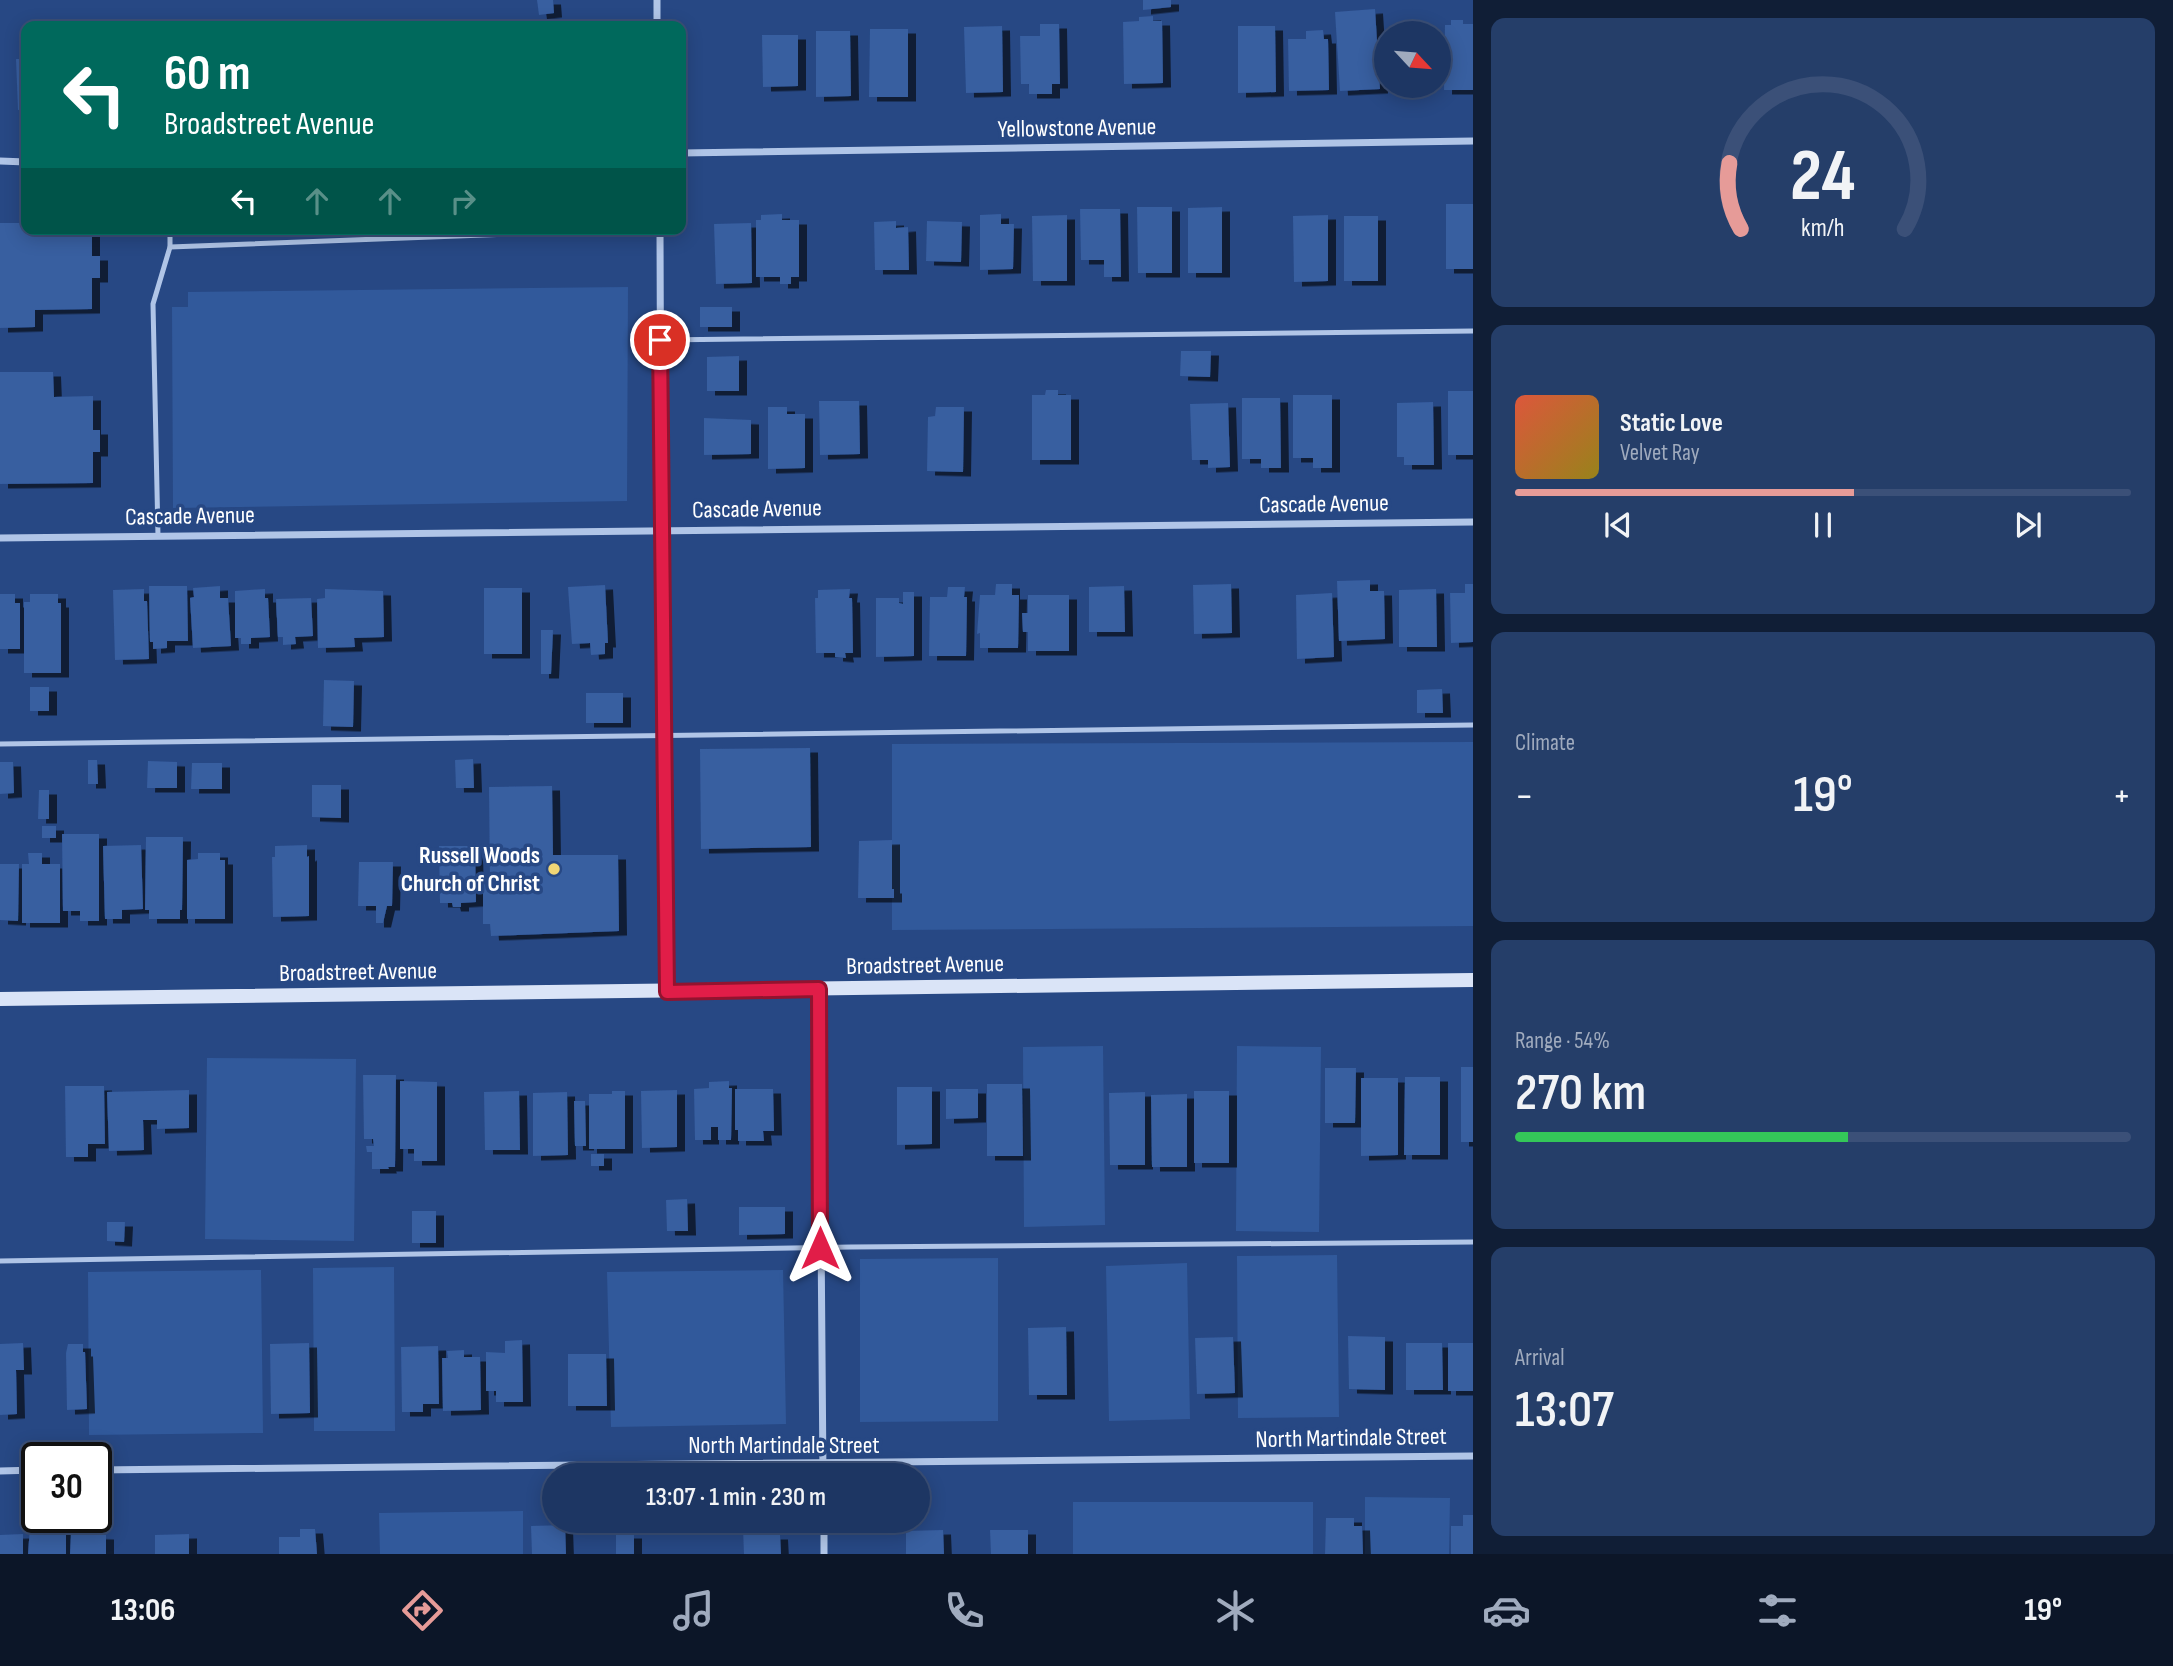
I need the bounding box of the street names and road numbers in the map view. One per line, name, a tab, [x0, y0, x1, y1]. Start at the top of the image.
street label: Yellowstone Avenue	[997, 112, 1157, 144]
street label: Cascade Avenue	[1259, 488, 1389, 520]
street label: Cascade Avenue	[692, 493, 822, 525]
street label: Cascade Avenue	[125, 500, 255, 532]
street label: Broadstreet Avenue	[846, 949, 1004, 981]
street label: Broadstreet Avenue	[279, 956, 437, 988]
street label: North Martindale Street	[1255, 1422, 1447, 1454]
street label: North Martindale Street	[688, 1431, 880, 1460]

